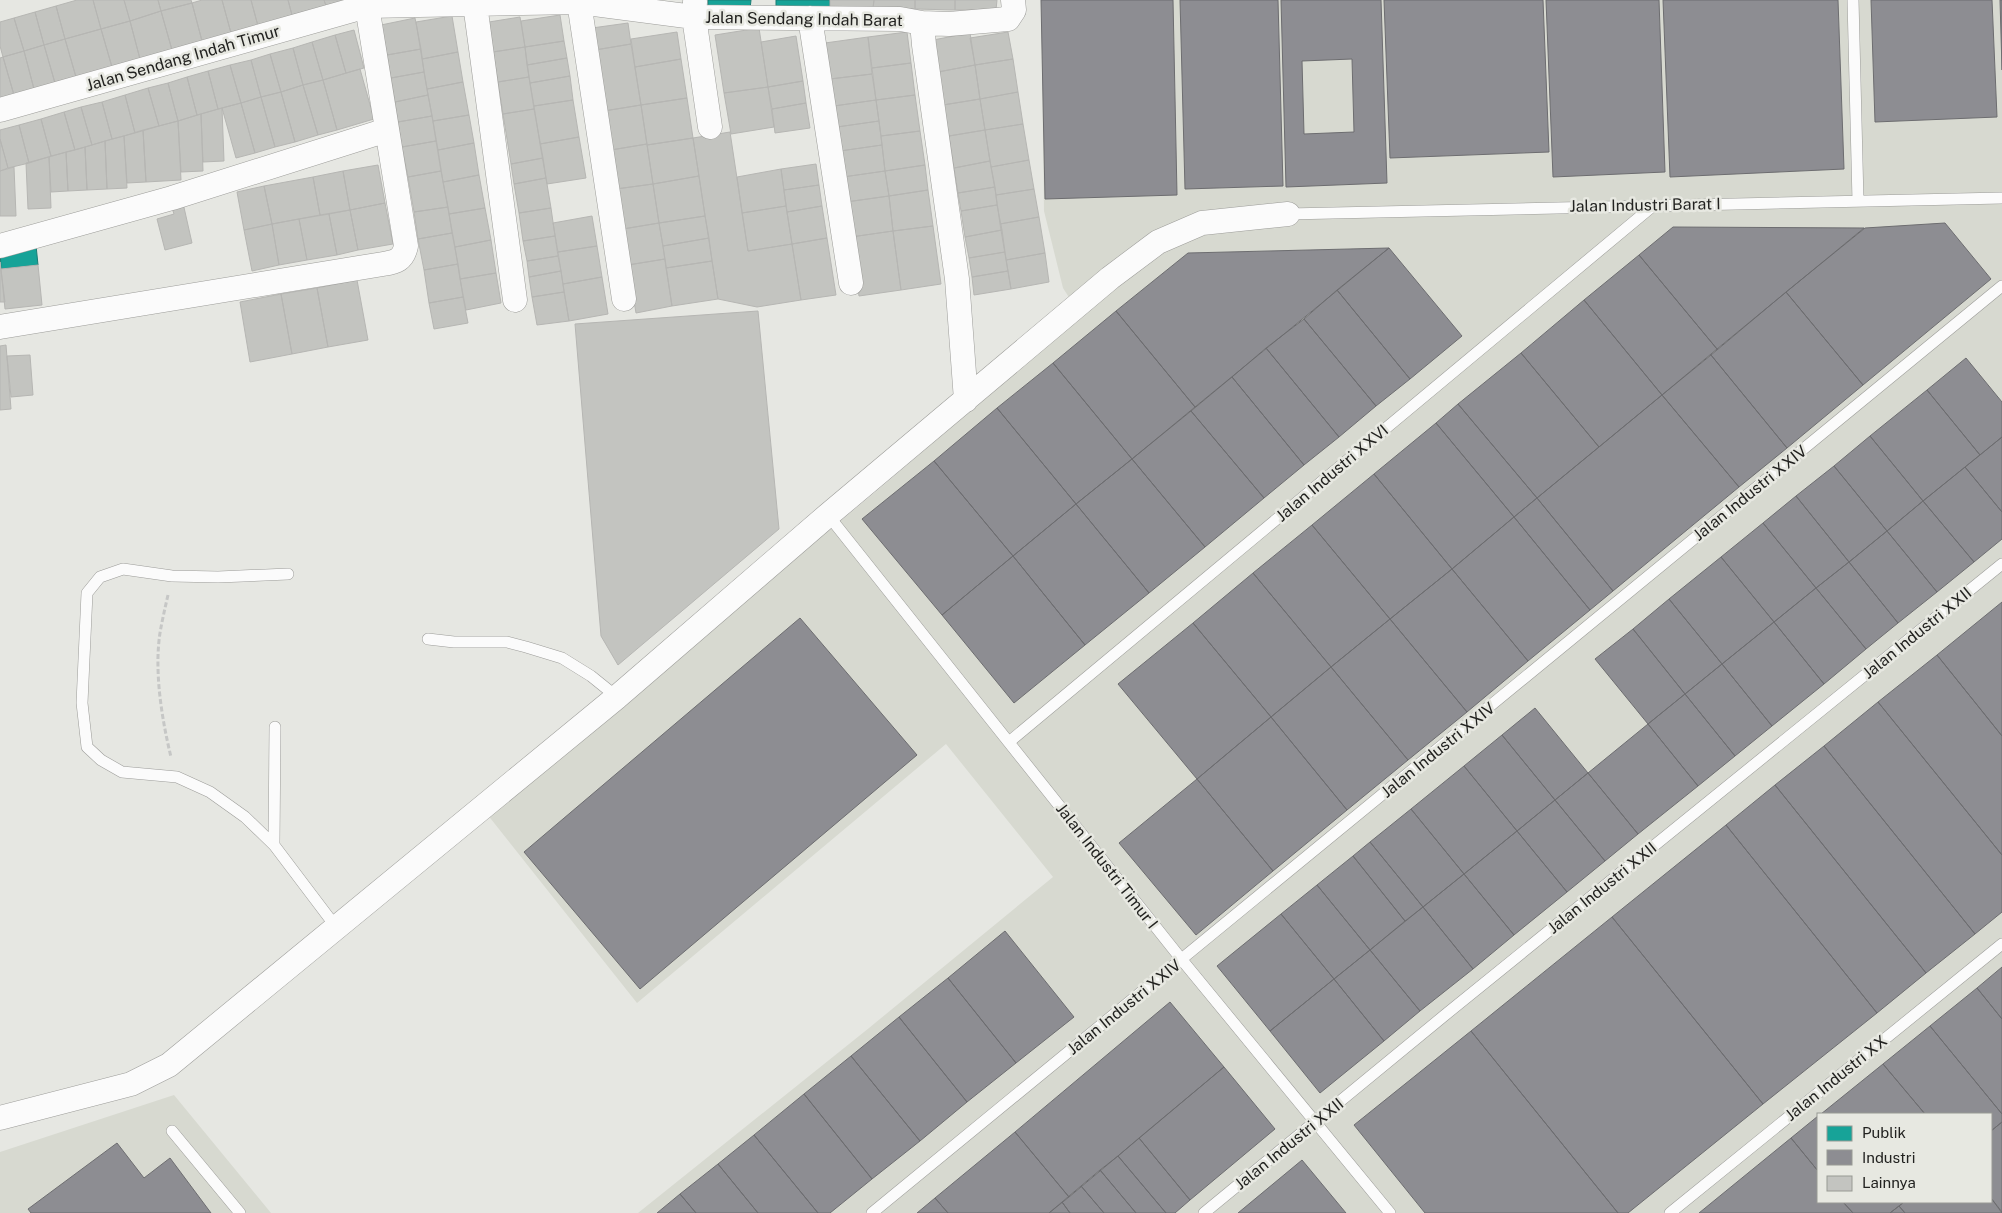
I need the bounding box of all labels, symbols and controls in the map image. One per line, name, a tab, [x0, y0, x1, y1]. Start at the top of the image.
street label: Jalan Sendang Indah Barat	[705, 8, 903, 30]
street label: Jalan Sendang Indah Timur	[84, 21, 282, 95]
street label: Jalan Industri Barat I	[1569, 194, 1721, 216]
street label: Jalan Industri XXVI	[1272, 420, 1392, 526]
street label: Jalan Industri XXIV	[1689, 441, 1811, 545]
street label: Jalan Industri XXII	[1859, 583, 1975, 683]
street label: Jalan Industri XXIV	[1377, 698, 1499, 802]
street label: Jalan Industri Timur I	[1052, 799, 1162, 933]
street label: Jalan Industri XXII	[1544, 838, 1660, 938]
street label: Jalan Industri XXIV	[1063, 955, 1185, 1059]
street label: Jalan Industri XX	[1781, 1031, 1891, 1125]
street label: Jalan Industri XXII	[1231, 1094, 1347, 1194]
legend	[1817, 1113, 1992, 1203]
text: Publik	[1862, 1124, 1906, 1141]
text: Industri	[1862, 1149, 1915, 1166]
text: Lainnya	[1862, 1174, 1916, 1191]

